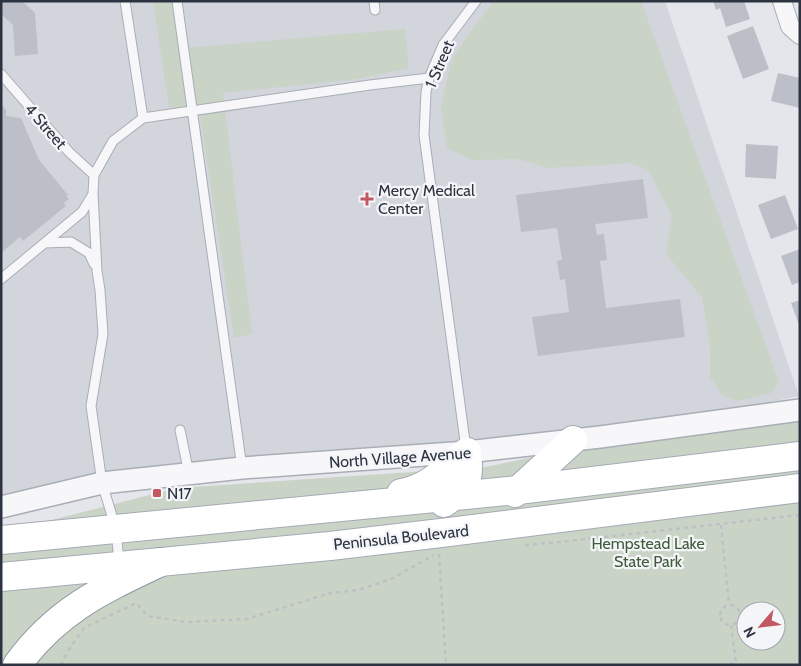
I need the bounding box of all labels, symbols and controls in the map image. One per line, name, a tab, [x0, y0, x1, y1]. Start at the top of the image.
street label: 1 Street	[421, 37, 458, 91]
street label: 4 Street	[21, 100, 71, 153]
place label: Mercy Medical Center	[378, 181, 475, 218]
marker: Mercy Medical Center	[360, 192, 374, 206]
street label: North Village Avenue	[328, 443, 472, 472]
place label: N17	[167, 484, 192, 503]
marker: N17	[151, 487, 163, 499]
street label: Peninsula Boulevard	[332, 521, 470, 554]
park label: Hempstead Lake State Park	[591, 534, 705, 571]
north arrow	[736, 601, 786, 651]
text: N	[739, 624, 760, 641]

